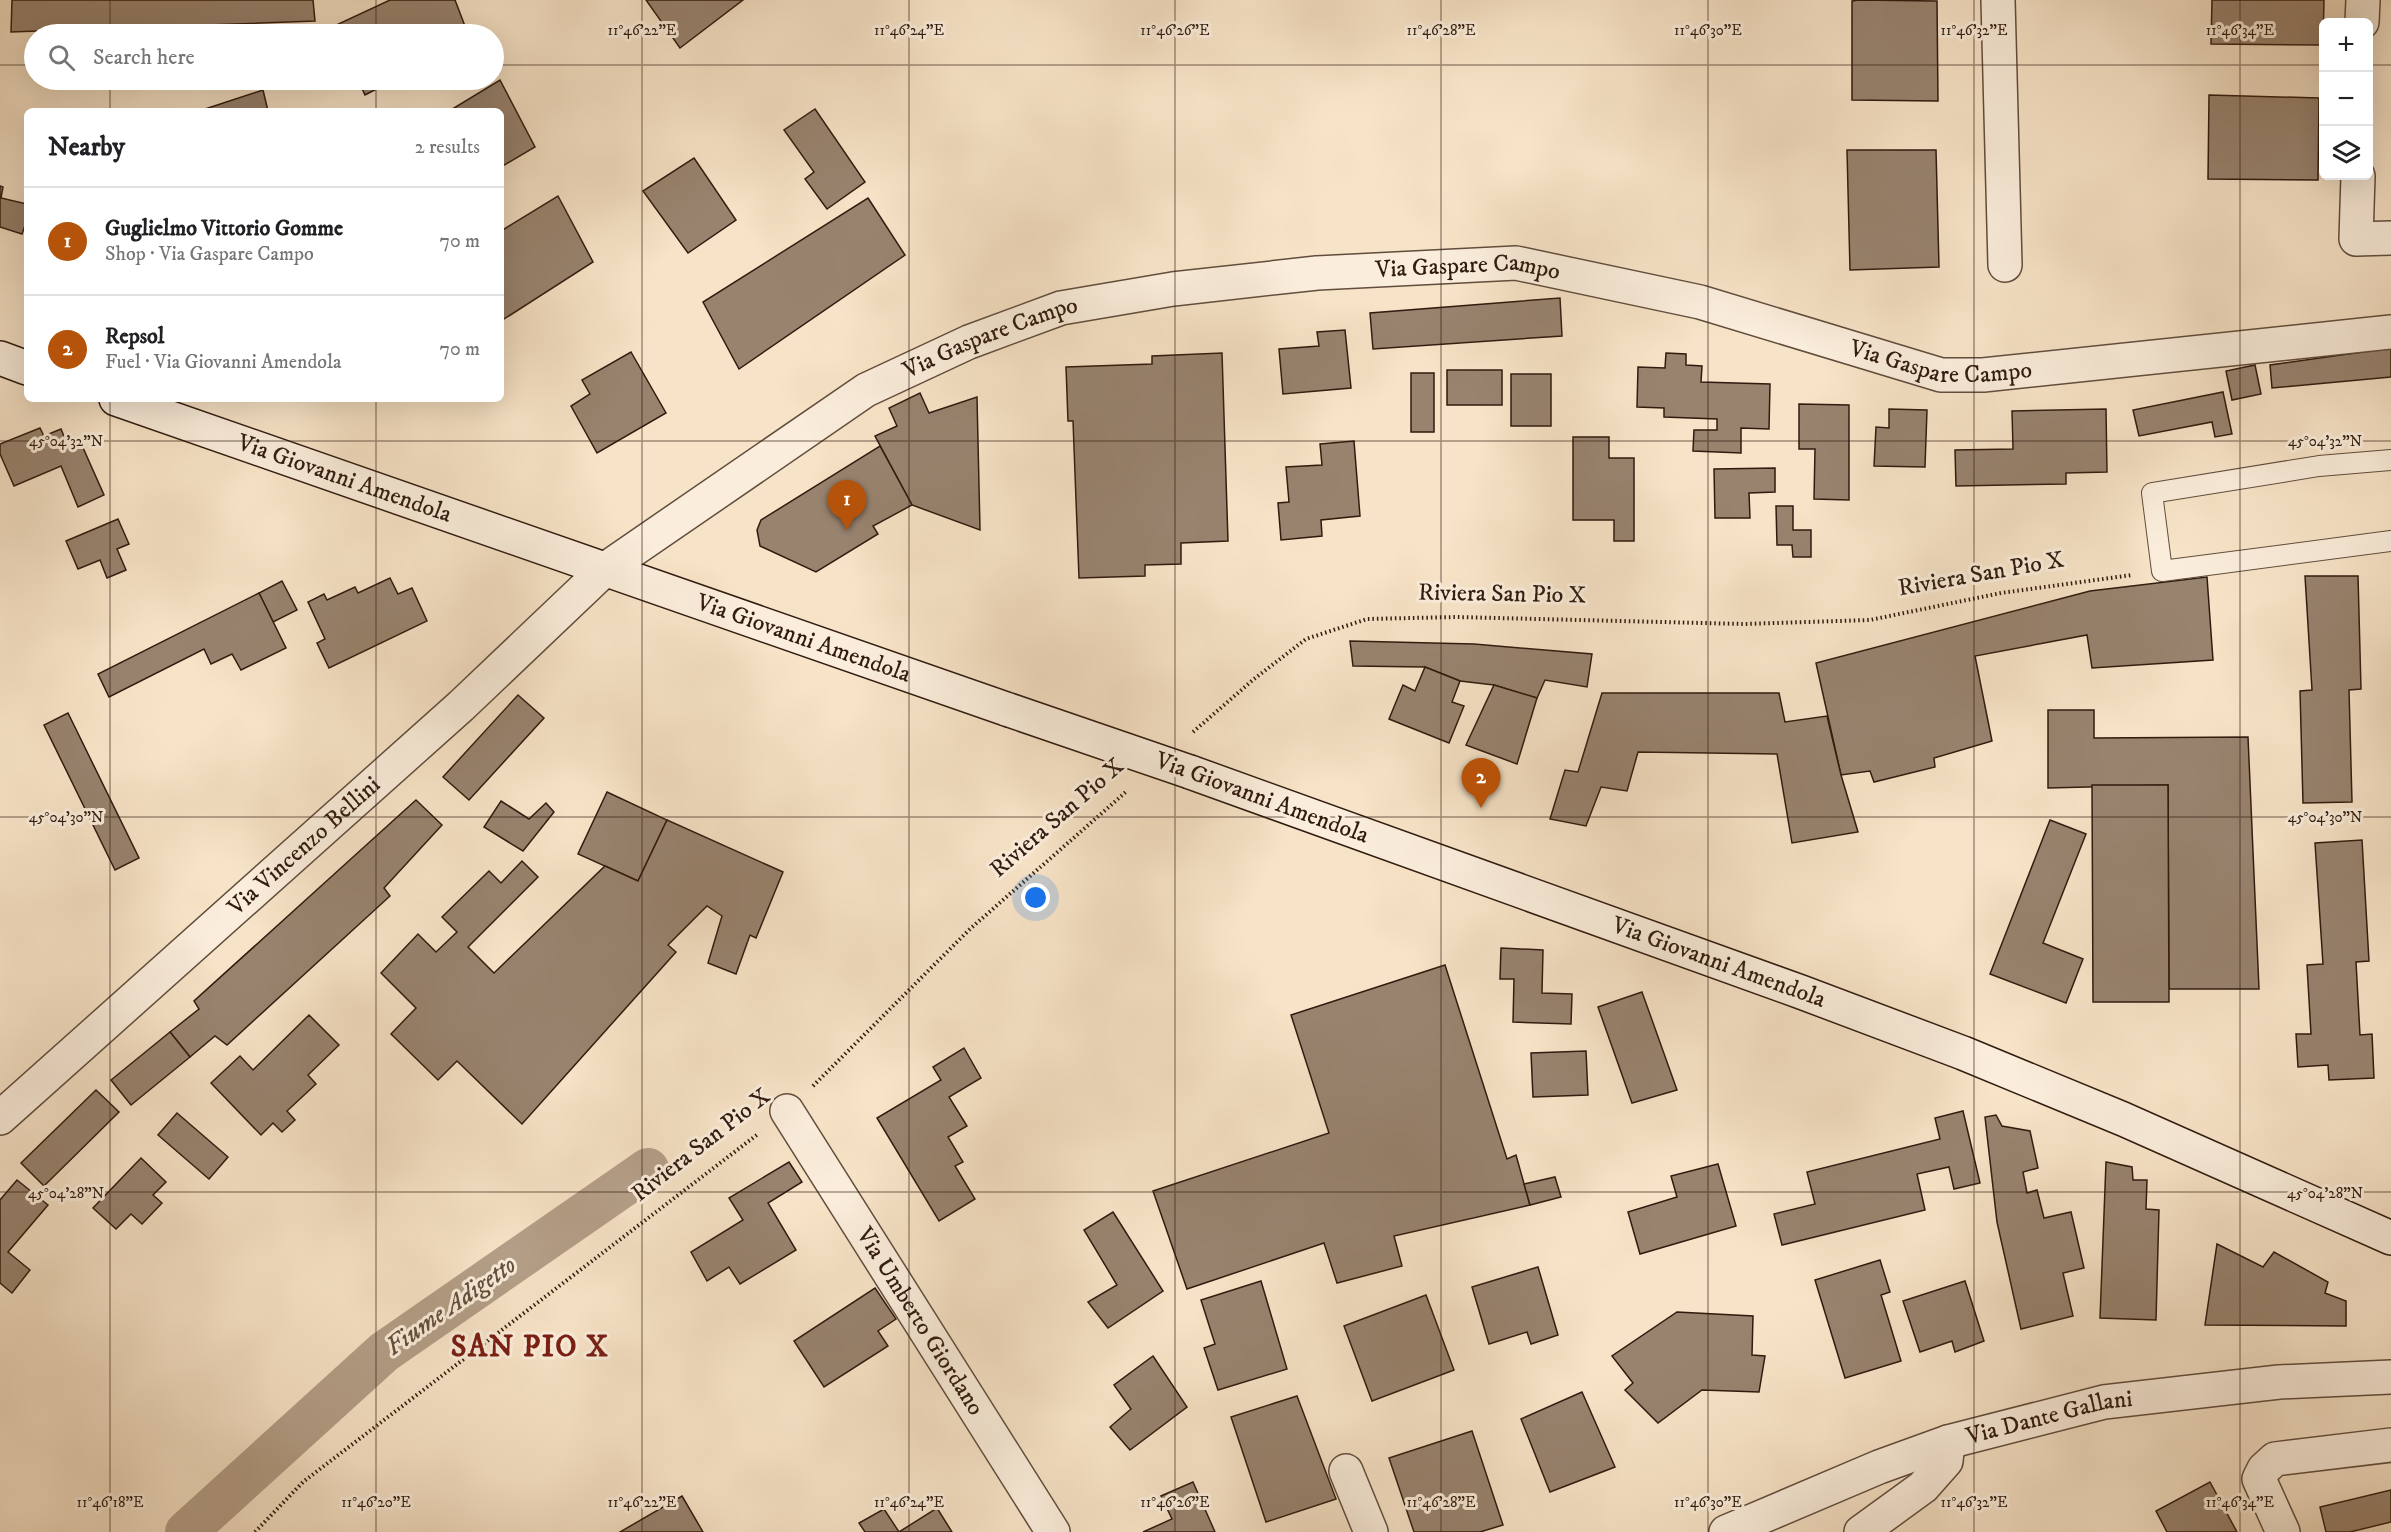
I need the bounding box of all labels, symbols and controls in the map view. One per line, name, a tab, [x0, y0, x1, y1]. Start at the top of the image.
map controls	[2319, 18, 2373, 180]
button: +	[2319, 18, 2373, 72]
text: 11°46'22"E	[608, 21, 677, 40]
text: 11°46'24"E	[874, 21, 944, 40]
text: 11°46'26"E	[1140, 21, 1210, 40]
text: 11°46'28"E	[1406, 21, 1476, 40]
text: 11°46'30"E	[1674, 21, 1742, 40]
text: 11°46'32"E	[1940, 21, 2008, 40]
text: 11°46'34"E	[2206, 21, 2275, 40]
search box	[24, 24, 504, 90]
icon: search	[45, 41, 78, 74]
text: Search here	[93, 44, 195, 71]
button: −	[2319, 72, 2373, 126]
button: layers	[2319, 126, 2373, 180]
text: Nearby	[48, 131, 125, 164]
text: 2 results	[415, 135, 480, 160]
text: Guglielmo Vittorio Gomme	[105, 215, 343, 242]
text: 1	[64, 229, 71, 254]
text: 70 m	[439, 229, 480, 254]
text: Shop · Via Gaspare Campo	[105, 242, 314, 267]
street label: Via Gaspare Campo	[1374, 248, 1563, 287]
street label: Via Gaspare Campo	[897, 290, 1080, 386]
text: Repsol	[105, 323, 164, 350]
street label: Via Gaspare Campo	[1845, 333, 2033, 390]
text: 2	[63, 337, 72, 362]
text: 70 m	[439, 337, 480, 362]
text: Fuel · Via Giovanni Amendola	[105, 350, 342, 375]
street label: Via Giovanni Amendola	[232, 427, 457, 530]
text: 45°04'32"N	[29, 432, 103, 451]
text: 45°04'32"N	[2288, 432, 2362, 451]
pin: 1	[828, 480, 866, 530]
street label: Riviera San Pio X	[1896, 545, 2066, 603]
street label: Riviera San Pio X	[1418, 578, 1586, 610]
street label: Via Giovanni Amendola	[691, 587, 915, 690]
street label: Via Giovanni Amendola	[1150, 745, 1374, 851]
street label: Riviera San Pio X	[984, 752, 1130, 884]
pin: 2	[1462, 758, 1500, 808]
street label: Via Vincenzo Bellini	[221, 770, 387, 923]
text: 45°04'30"N	[29, 808, 103, 827]
text: 45°04'30"N	[2288, 808, 2362, 827]
your location	[1021, 883, 1050, 912]
street label: Via Giovanni Amendola	[1607, 910, 1831, 1015]
street label: Riviera San Pio X	[626, 1081, 776, 1209]
text: 45°04'28"N	[28, 1184, 104, 1203]
text: 45°04'28"N	[2287, 1184, 2363, 1203]
street label: Via Umberto Giordano	[849, 1221, 991, 1421]
water label: Fiume Adigetto	[379, 1249, 523, 1363]
district label: SAN PIO X	[451, 1329, 609, 1366]
street label: Via Dante Gallani	[1962, 1384, 2134, 1452]
text: 11°46'18"E	[76, 1493, 144, 1512]
text: 11°46'20"E	[341, 1493, 411, 1512]
text: 11°46'22"E	[608, 1493, 677, 1512]
text: 11°46'24"E	[874, 1493, 944, 1512]
text: 11°46'26"E	[1140, 1493, 1210, 1512]
text: 11°46'28"E	[1406, 1493, 1476, 1512]
text: 11°46'30"E	[1674, 1493, 1742, 1512]
text: 11°46'32"E	[1940, 1493, 2008, 1512]
text: 11°46'34"E	[2206, 1493, 2275, 1512]

